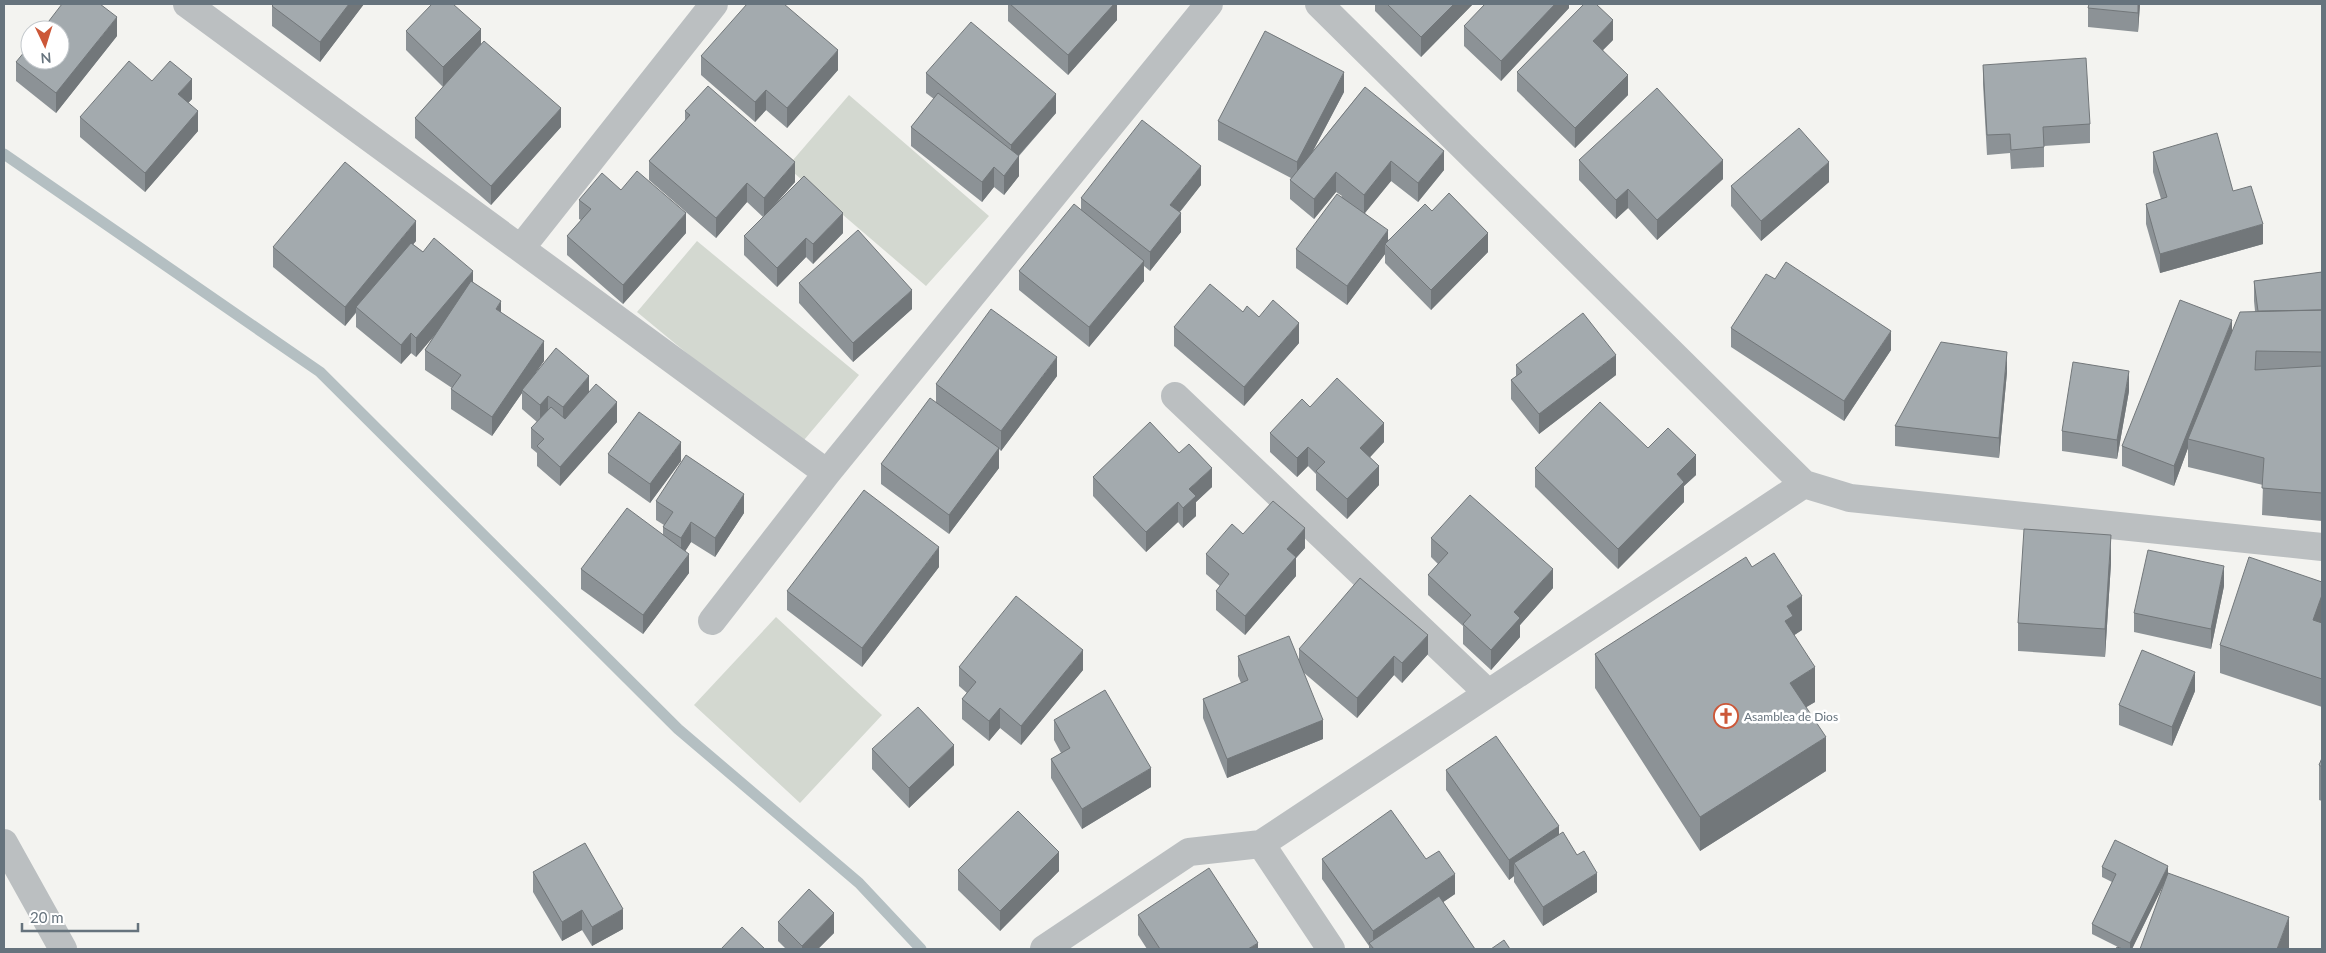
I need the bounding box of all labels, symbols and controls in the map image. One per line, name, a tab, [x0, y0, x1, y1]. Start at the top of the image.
north arrow	[20, 20, 70, 70]
text: N	[40, 50, 52, 67]
church icon: Asamblea de Dios	[1713, 703, 1739, 729]
place label: Asamblea de Dios	[1744, 709, 1838, 724]
scale bar	[22, 900, 139, 932]
text: 20 m	[30, 908, 64, 926]

